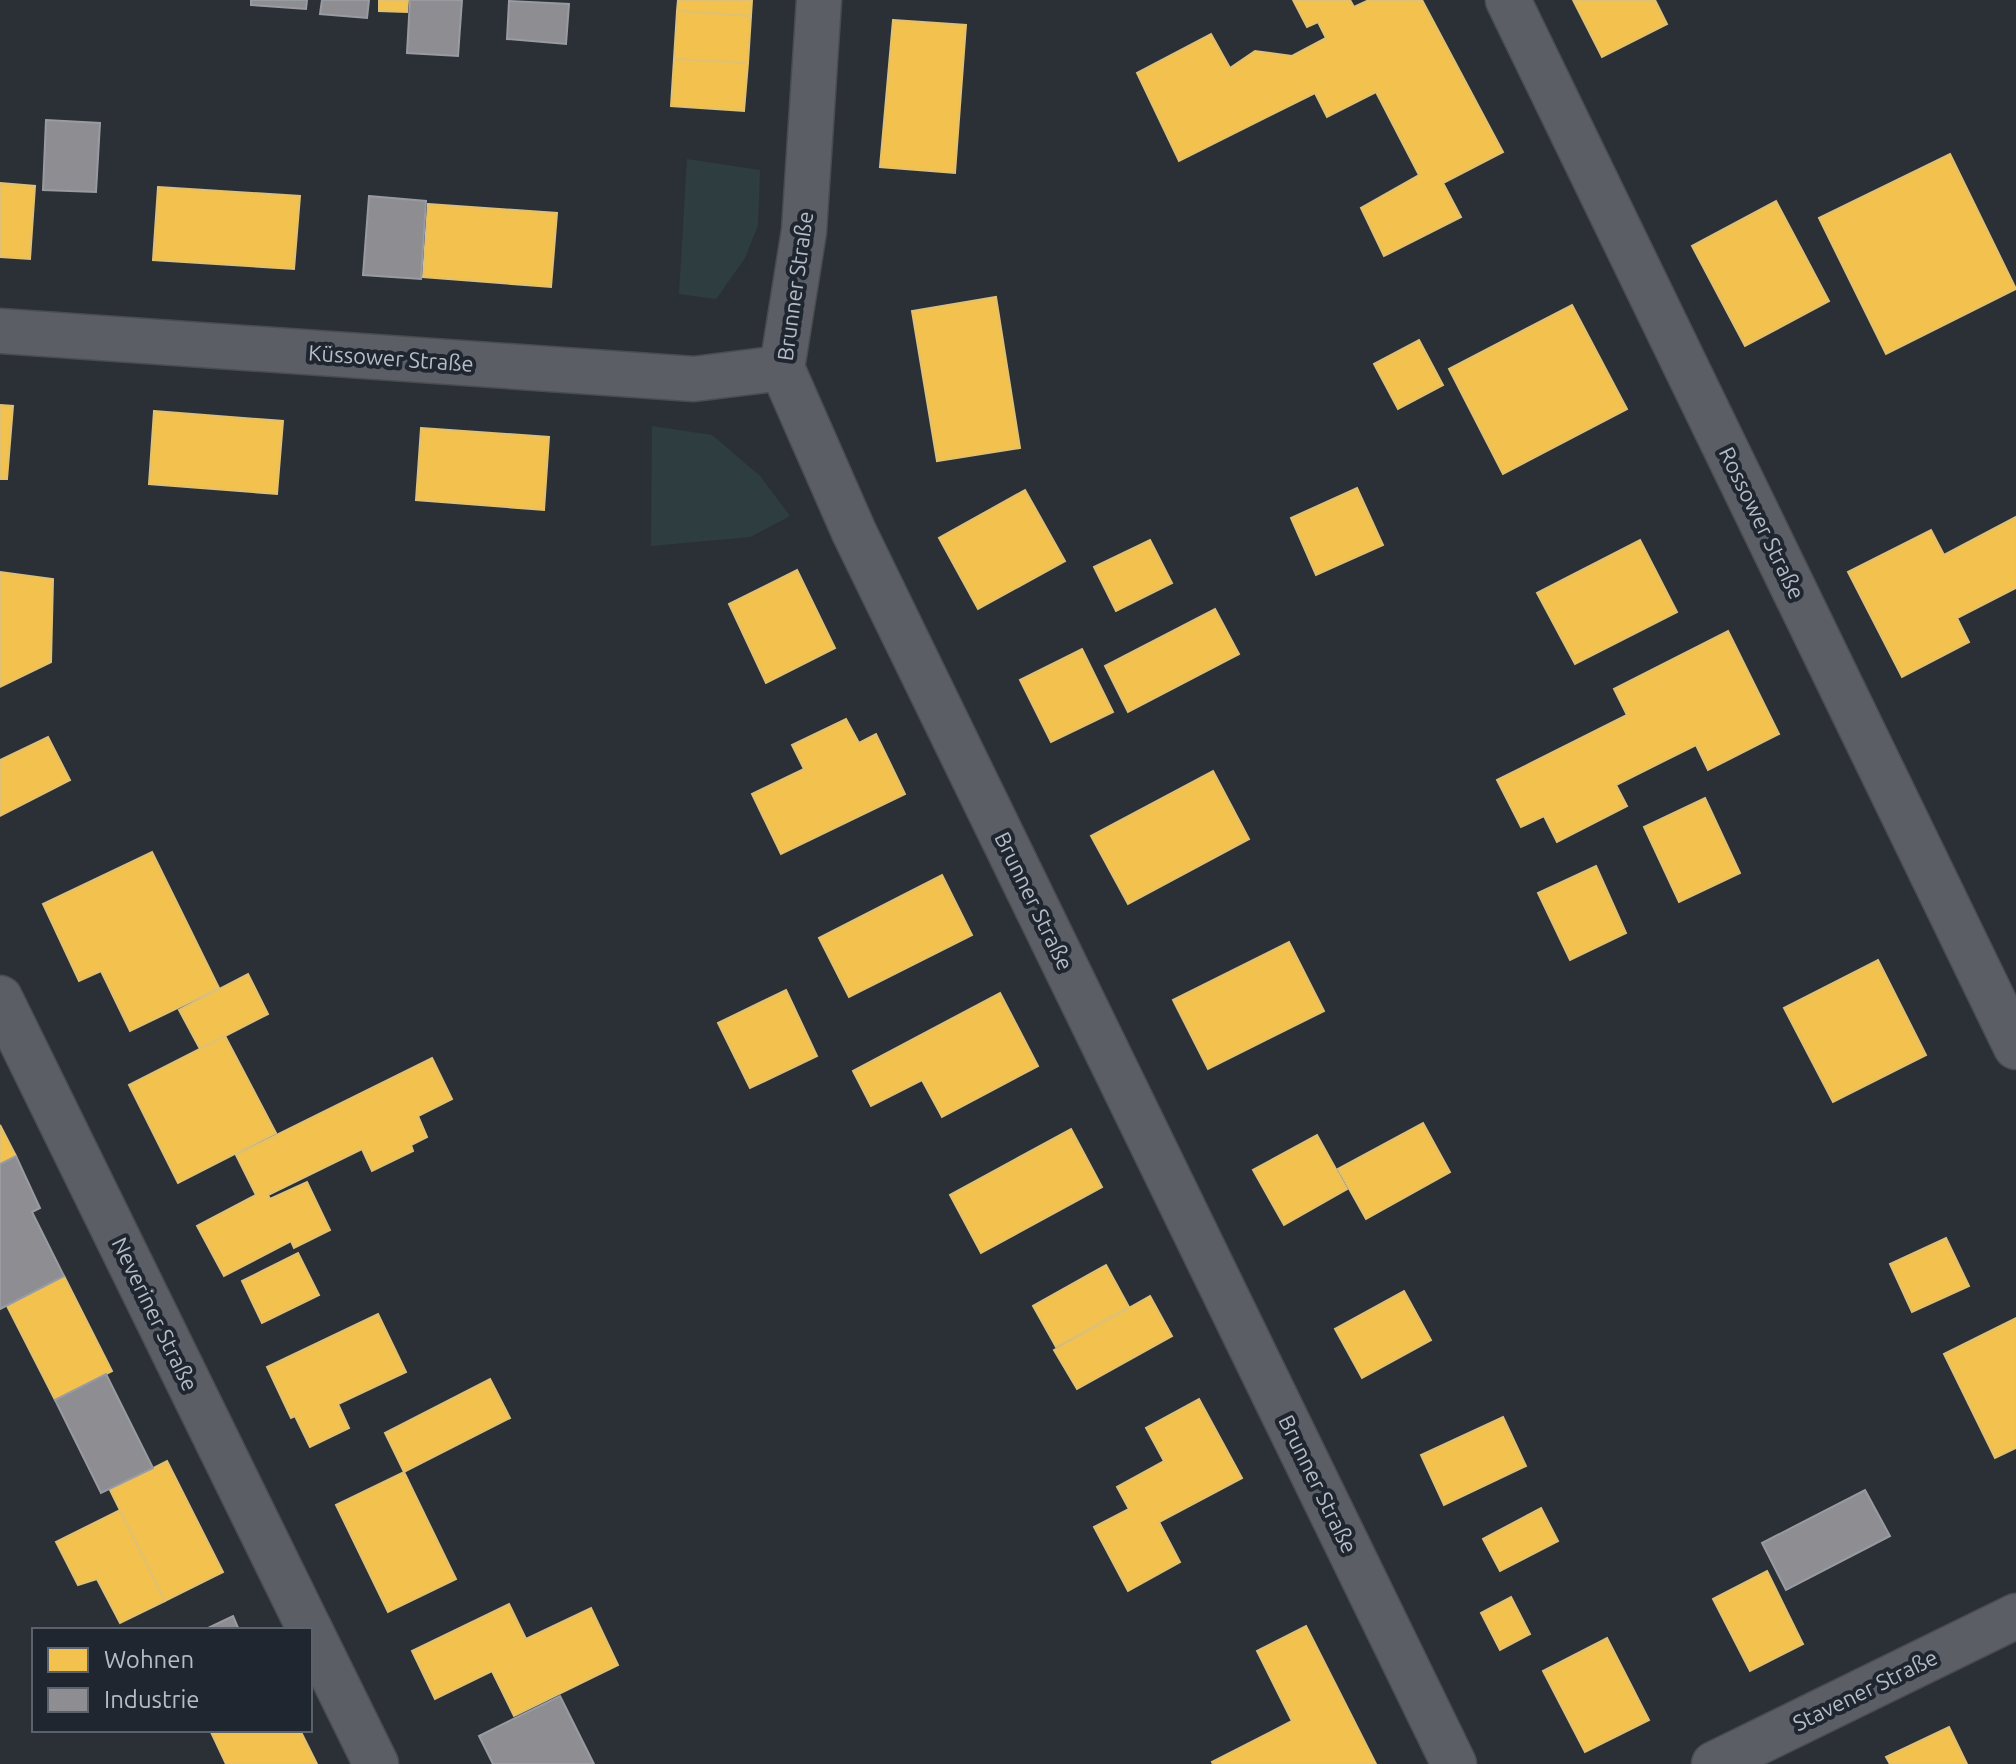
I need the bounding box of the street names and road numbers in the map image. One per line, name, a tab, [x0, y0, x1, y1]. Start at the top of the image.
street label: Brunner Straße	[772, 210, 817, 362]
street label: Küssower Straße	[308, 339, 475, 376]
street label: Rossower Straße	[1715, 443, 1810, 603]
street label: Brunner Straße	[990, 828, 1079, 974]
street label: Neveriner Straße	[107, 1233, 203, 1395]
street label: Brunner Straße	[1274, 1411, 1363, 1557]
street label: Stavener Straße	[1789, 1644, 1941, 1735]

